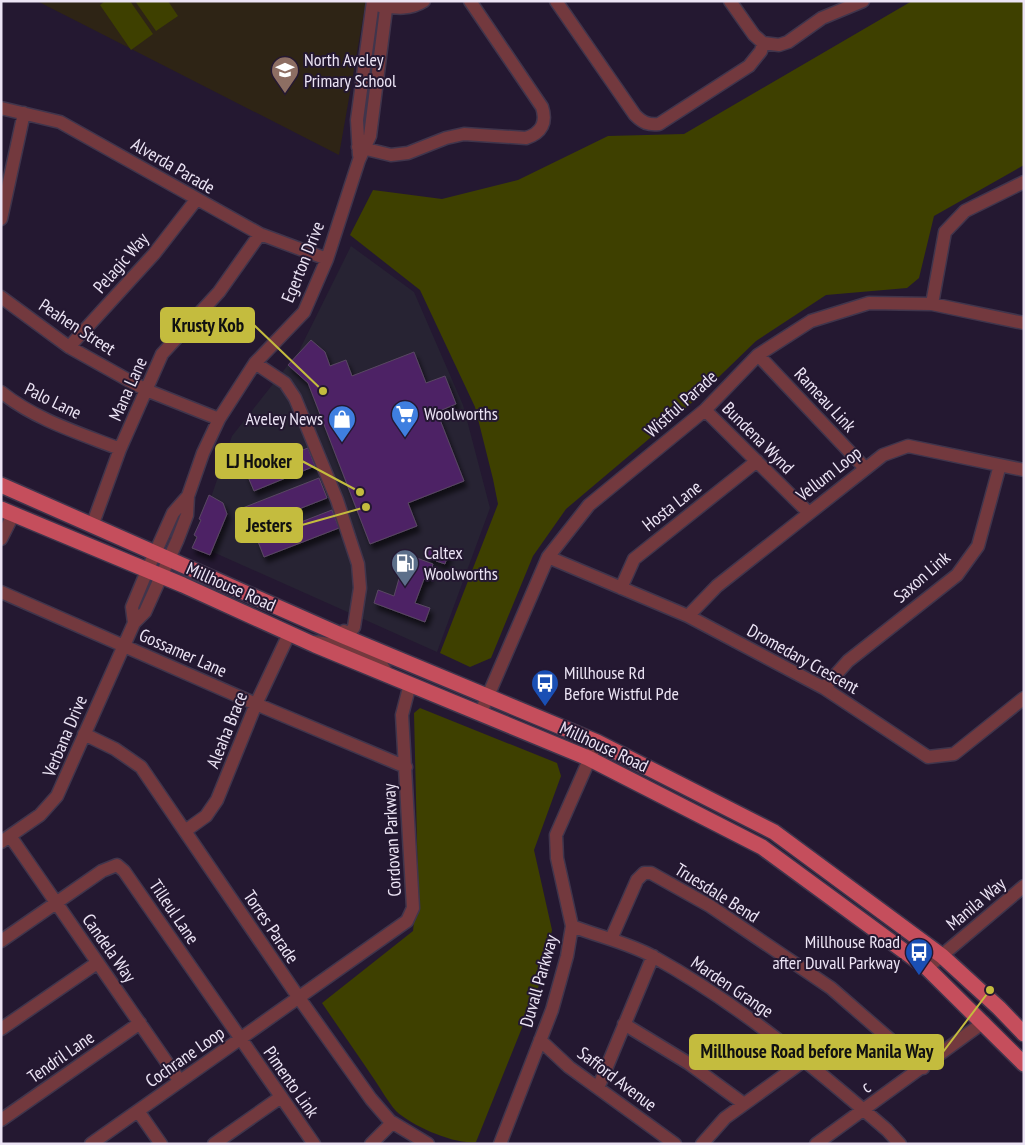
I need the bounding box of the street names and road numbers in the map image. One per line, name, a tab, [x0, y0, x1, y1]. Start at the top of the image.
street label: Alverda Parade	[127, 132, 219, 199]
street label: Egerton Drive	[276, 218, 329, 306]
street label: Pelagic Way	[88, 227, 153, 298]
street label: Peahen Street	[35, 293, 120, 360]
street label: Mana Lane	[103, 353, 152, 424]
street label: Rameau Link	[790, 363, 861, 437]
street label: Wistful Parade	[640, 365, 722, 442]
street label: Palo Lane	[21, 377, 85, 424]
street label: Bundena Wynd	[718, 397, 799, 478]
street label: Vellum Loop	[791, 441, 866, 507]
street label: Hosta Lane	[637, 475, 706, 536]
street label: Saxon Link	[889, 546, 955, 608]
street label: Millhouse Road	[183, 557, 279, 616]
street label: Dromedary Crescent	[743, 618, 863, 699]
street label: Gossamer Lane	[136, 623, 231, 682]
street label: Aleaha Brace	[201, 688, 252, 771]
street label: Verbana Drive	[37, 692, 92, 781]
street label: Millhouse Road	[556, 716, 652, 777]
street label: Cordovan Parkway	[377, 783, 406, 897]
street label: Truesdale Bend	[671, 858, 764, 927]
street label: Manila Way	[941, 872, 1010, 935]
street label: Tilleul Lane	[144, 875, 204, 949]
street label: Torres Parade	[239, 886, 304, 968]
street label: Candela Way	[77, 909, 142, 987]
street label: Duvall Parkway	[514, 932, 563, 1030]
street label: Marden Grange	[687, 951, 778, 1023]
street label: Cochrane Loop	[141, 1021, 229, 1092]
street label: Tendril Lane	[23, 1025, 98, 1088]
street label: Safford Avenue	[573, 1041, 662, 1116]
street label: Pimento Link	[259, 1042, 324, 1122]
street label: c	[856, 1075, 875, 1098]

